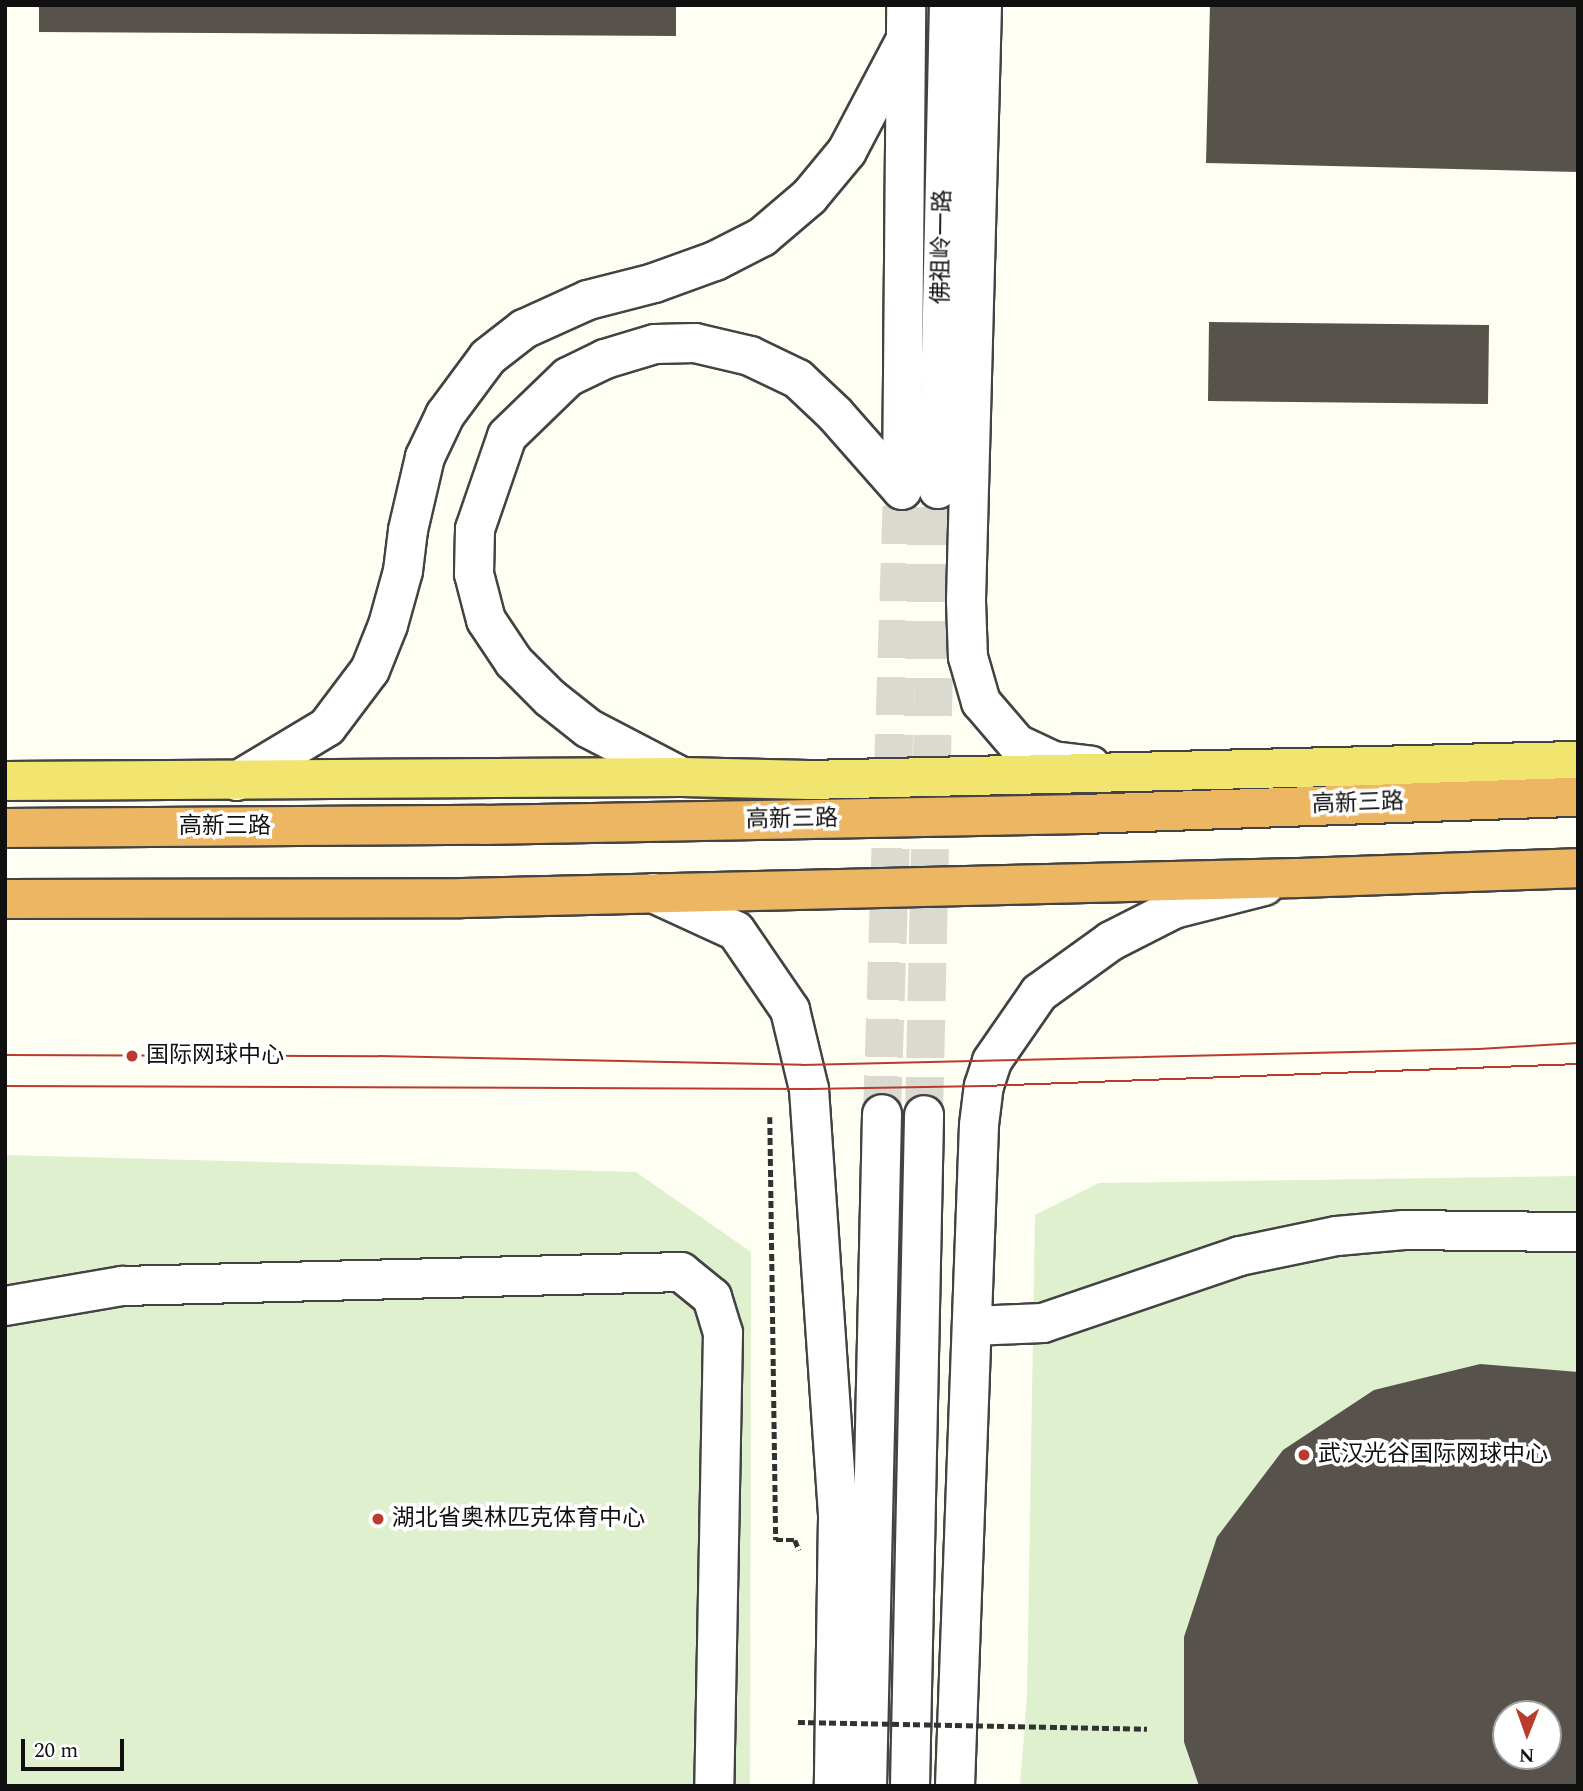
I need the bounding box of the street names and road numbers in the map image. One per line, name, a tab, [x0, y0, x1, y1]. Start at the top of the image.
street label: 佛祖岭一路	[928, 189, 958, 305]
street label: 高新三路	[1312, 789, 1404, 819]
street label: 高新三路	[746, 805, 838, 835]
street label: 高新三路	[179, 813, 271, 841]

